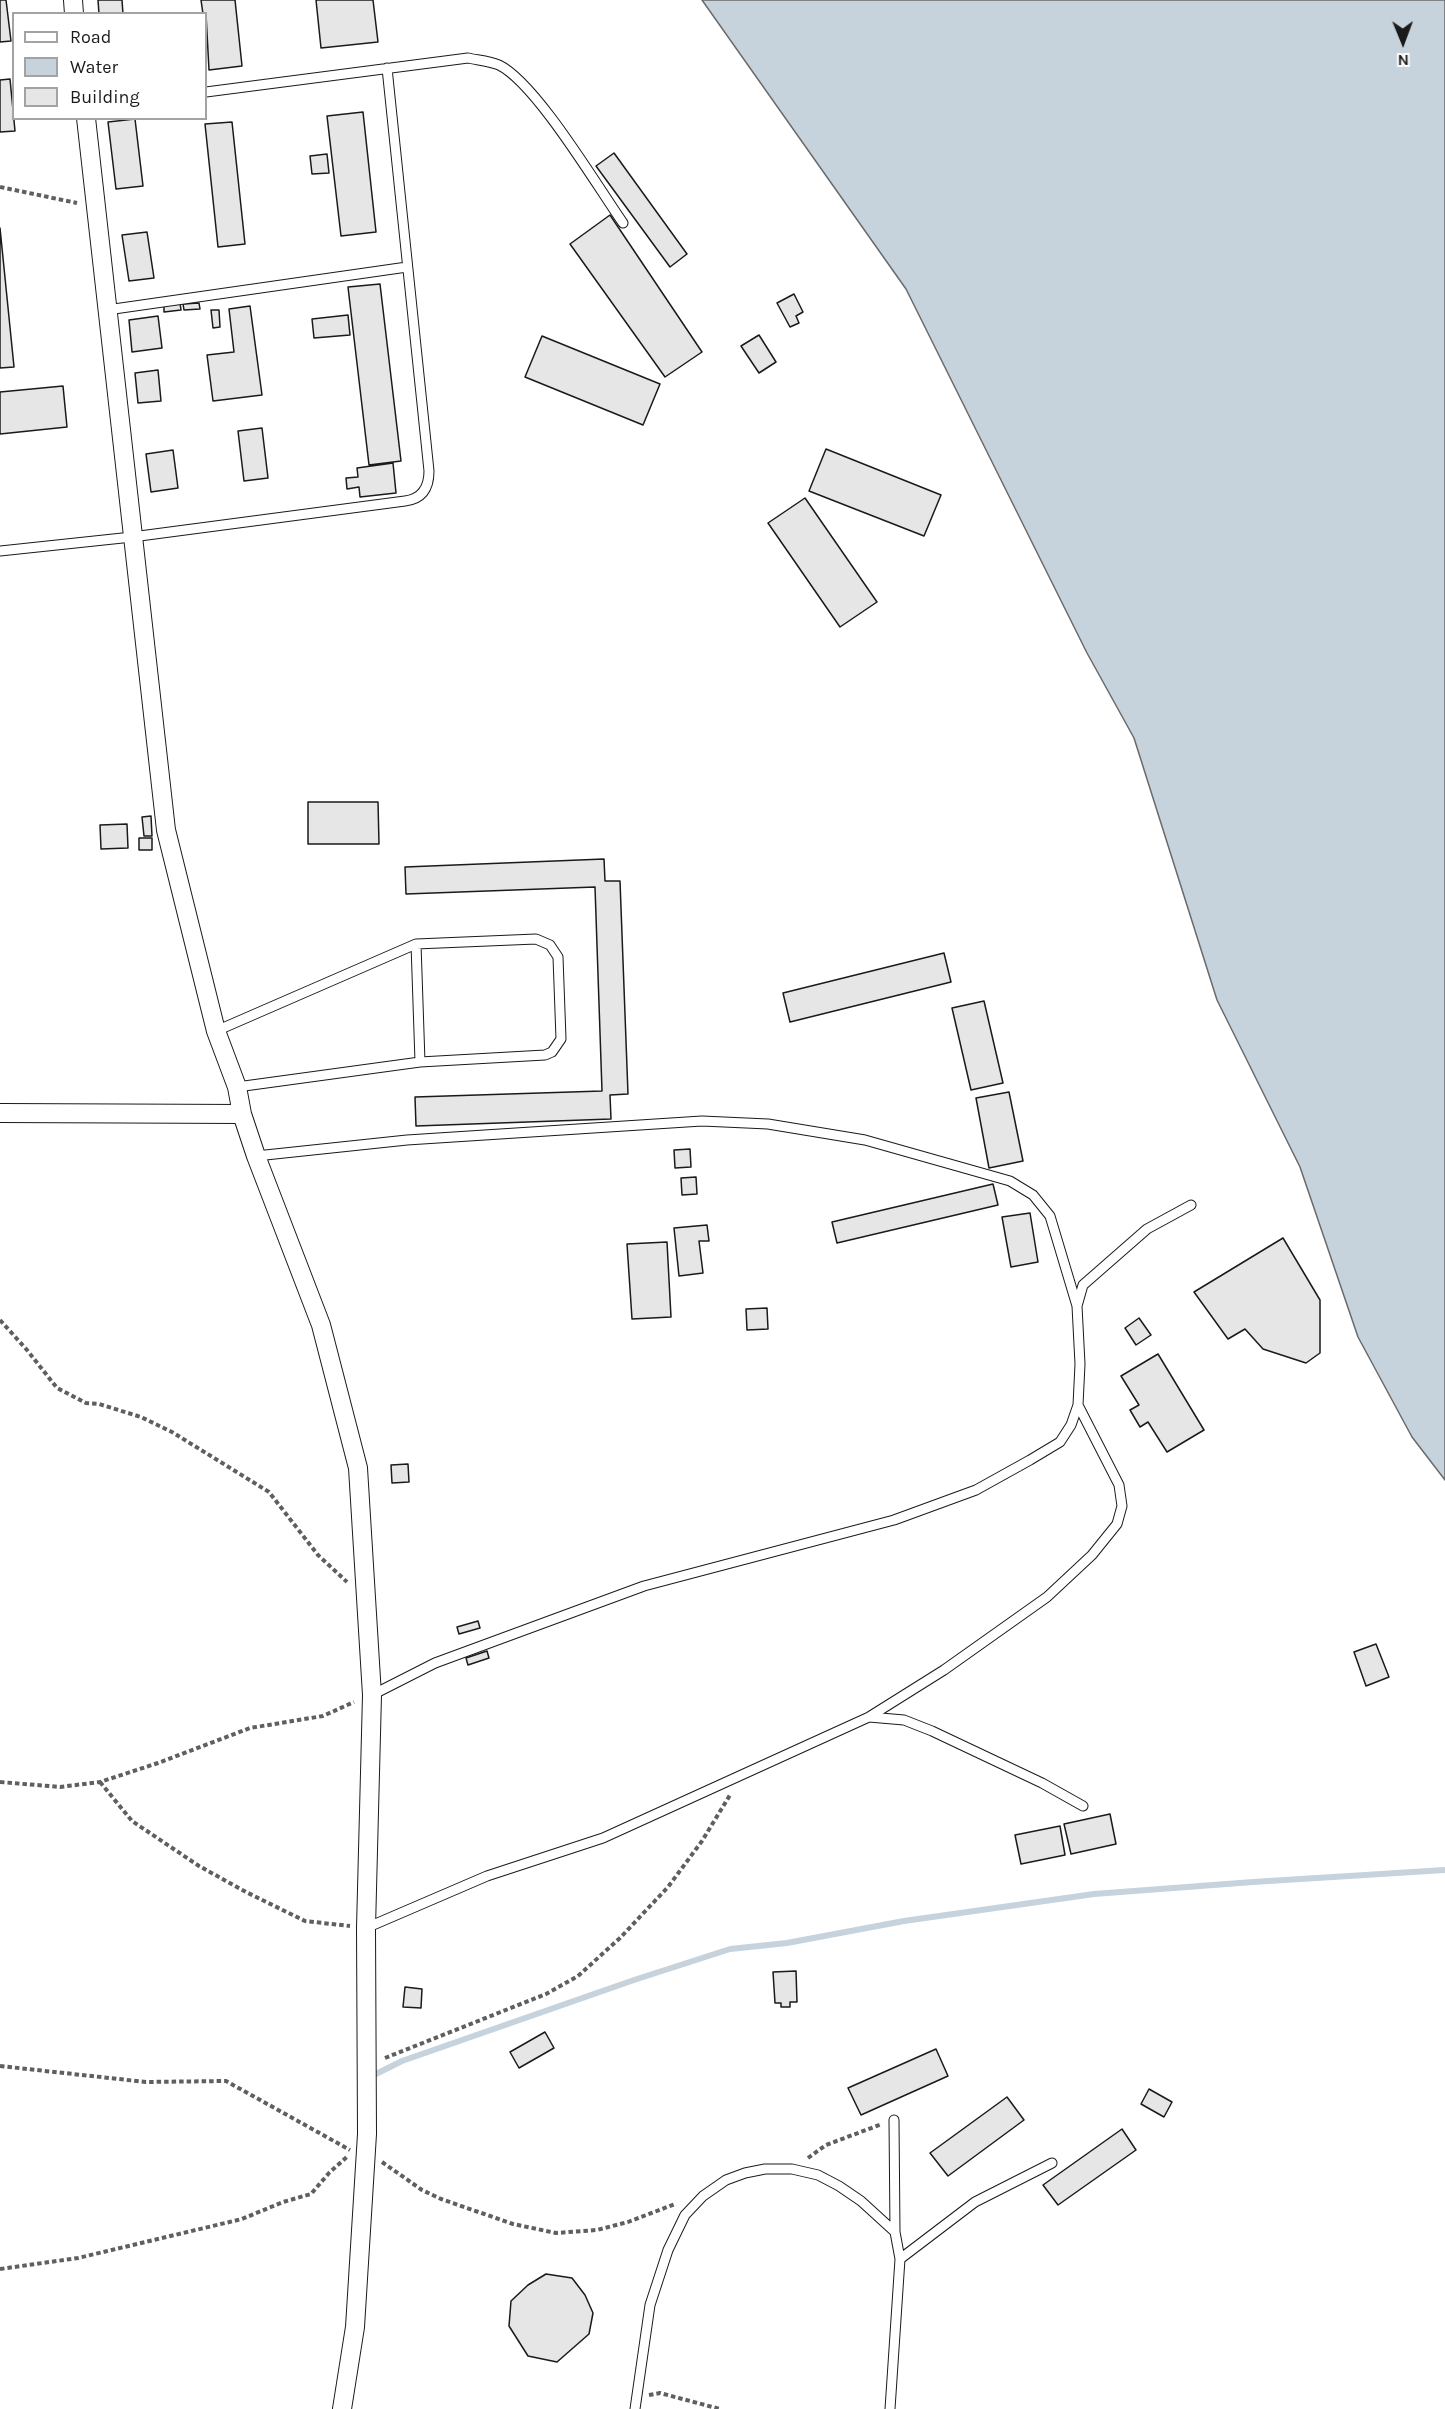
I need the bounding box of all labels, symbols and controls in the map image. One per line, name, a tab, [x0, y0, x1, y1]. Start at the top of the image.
legend	[12, 12, 207, 120]
north arrow	[1373, 12, 1433, 72]
text: Road	[70, 26, 111, 48]
text: N	[1397, 51, 1409, 70]
text: Water	[70, 56, 118, 78]
text: Building	[70, 86, 140, 108]

